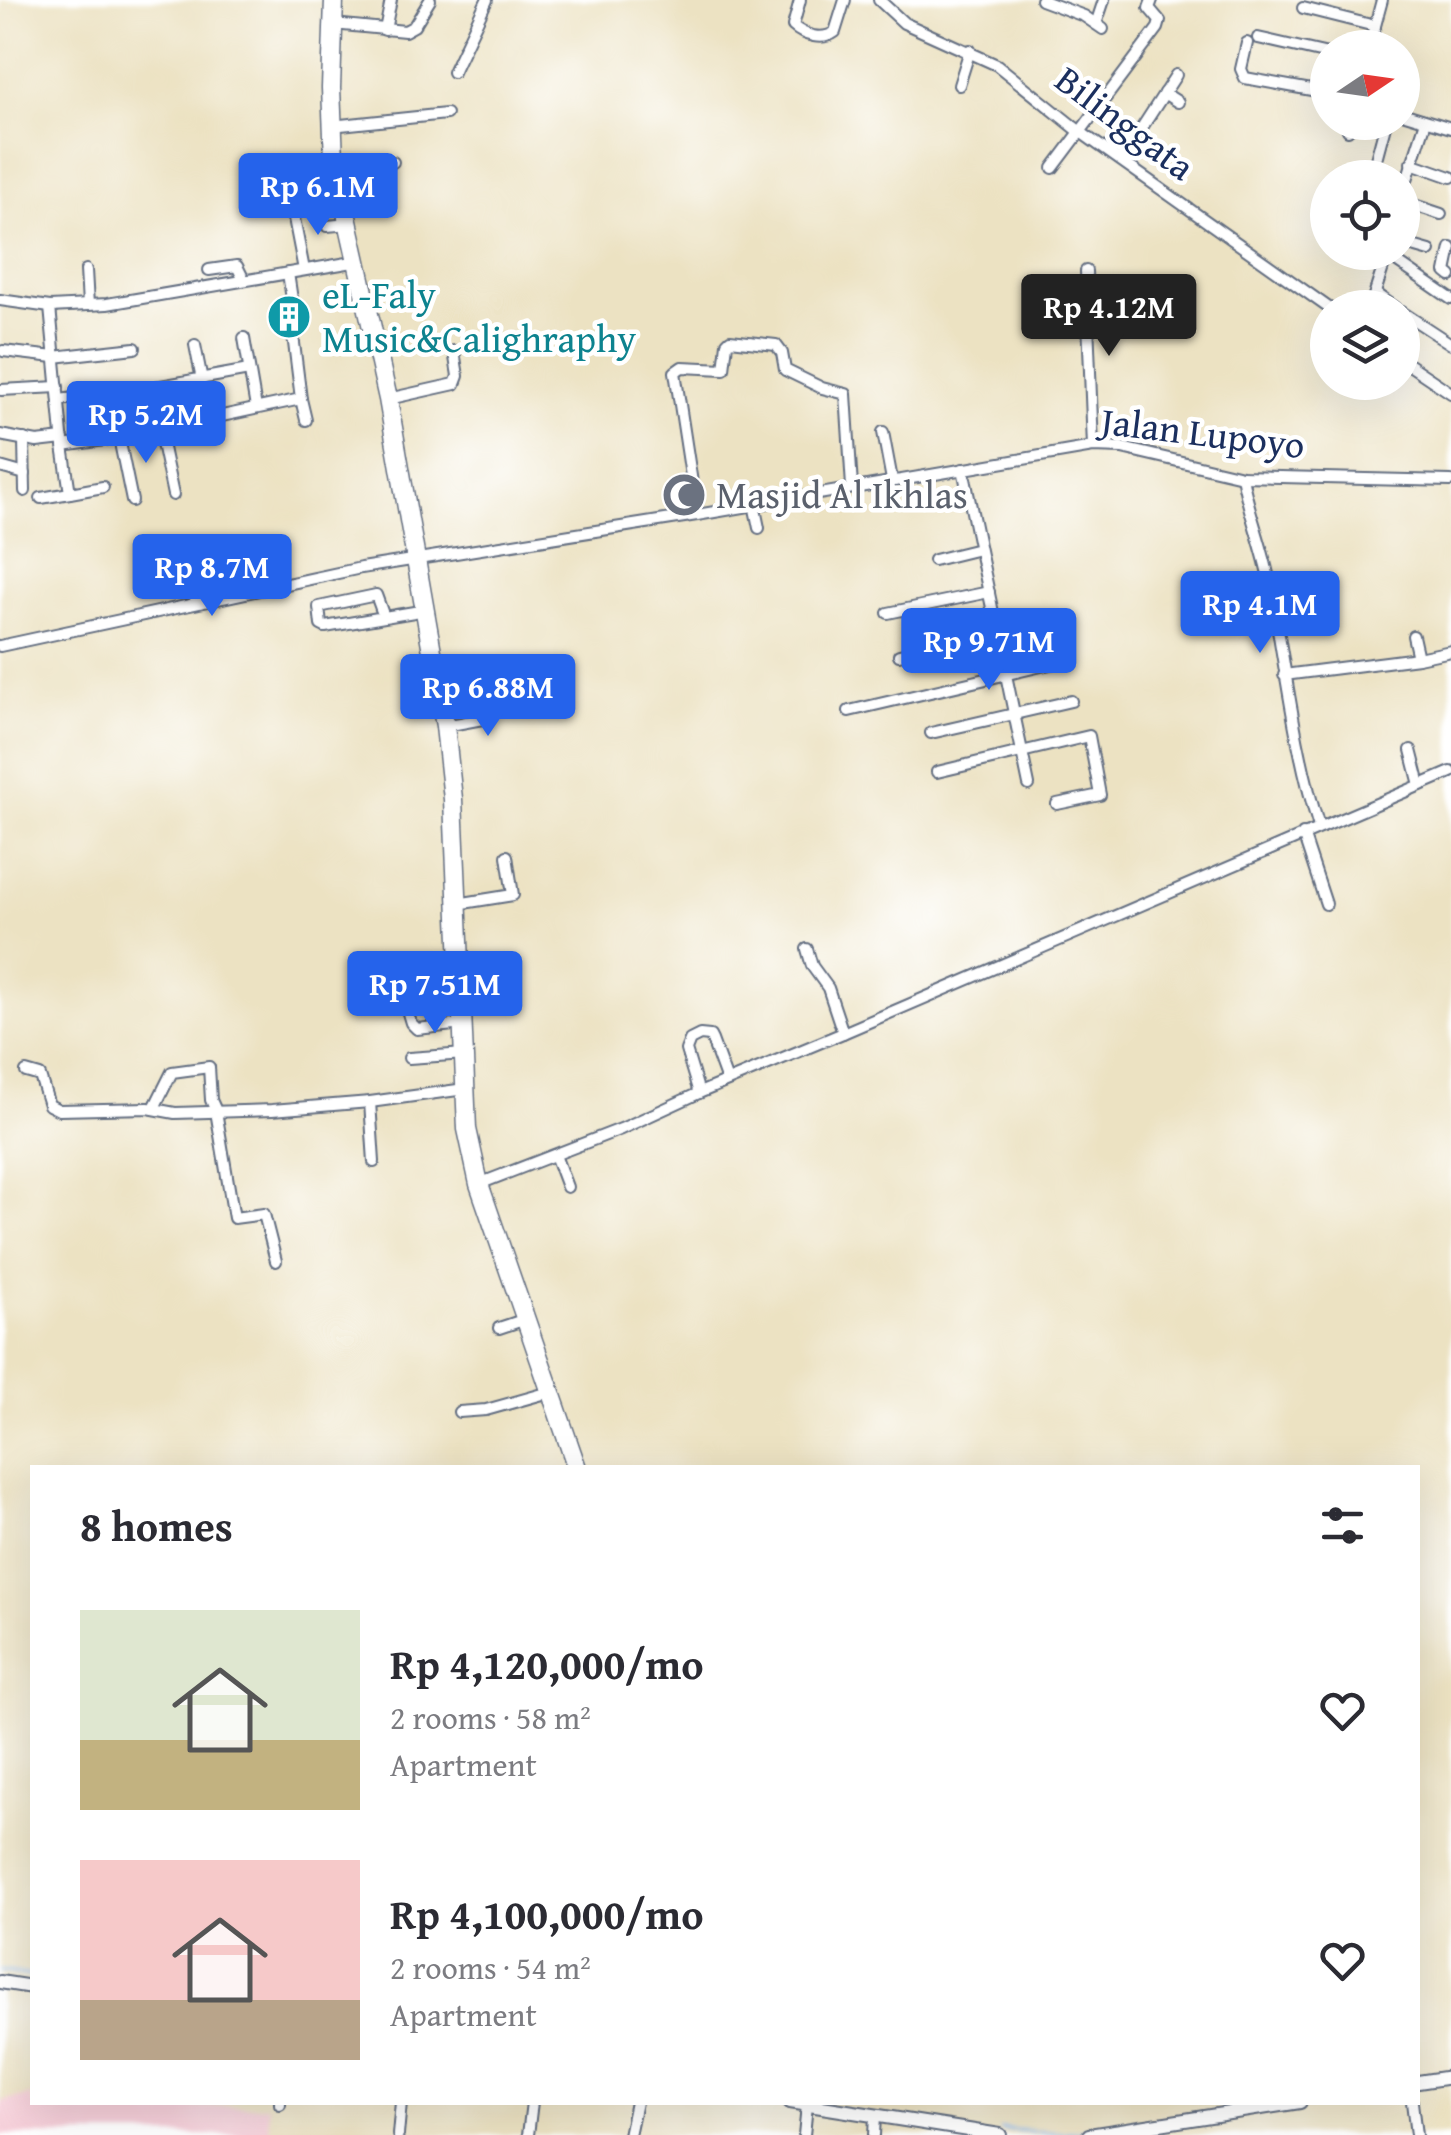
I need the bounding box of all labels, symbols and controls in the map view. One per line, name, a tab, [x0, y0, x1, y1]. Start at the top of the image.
north arrow	[1310, 30, 1420, 140]
map controls	[1310, 30, 1420, 400]
street label: Bilinggata	[1044, 51, 1207, 193]
pin: Rp 6.1M	[226, 153, 410, 238]
button: locate	[1310, 160, 1420, 270]
text: Rp 6.1M	[261, 162, 375, 209]
place label: eL-Faly Music&Calighraphy	[322, 266, 636, 366]
pin: Rp 4.12M	[1006, 274, 1212, 359]
text: Rp 4.12M	[1043, 283, 1175, 330]
button: layers	[1310, 290, 1420, 400]
building icon: eL-Faly Music&Calighraphy	[266, 294, 312, 340]
pin: Rp 5.2M	[54, 381, 238, 466]
text: Rp 5.2M	[89, 390, 203, 437]
street label: Jalan Lupoyo	[1094, 391, 1308, 472]
place label: Masjid Al Ikhlas	[716, 466, 968, 522]
mosque icon: Masjid Al Ikhlas	[661, 472, 707, 518]
pin: Rp 8.7M	[120, 534, 304, 619]
text: Rp 8.7M	[155, 543, 269, 590]
pin: Rp 4.1M	[1168, 571, 1352, 656]
text: Rp 4.1M	[1203, 580, 1317, 627]
pin: Rp 9.71M	[886, 608, 1092, 693]
text: Rp 9.71M	[923, 617, 1055, 664]
pin: Rp 6.88M	[385, 654, 591, 739]
text: Rp 6.88M	[422, 663, 554, 710]
pin: Rp 7.51M	[332, 951, 538, 1036]
text: Rp 7.51M	[369, 960, 501, 1007]
text: 8 homes	[80, 1495, 233, 1556]
icon: filters	[1315, 1498, 1370, 1553]
text: Rp 4,120,000/mo	[390, 1633, 704, 1694]
icon: home	[160, 1650, 280, 1770]
icon: heart	[1315, 1683, 1370, 1738]
text: 2 rooms · 58 m²	[390, 1694, 591, 1741]
text: Apartment	[390, 1741, 537, 1788]
text: Rp 4,100,000/mo	[390, 1883, 704, 1944]
icon: home	[160, 1900, 280, 2020]
icon: heart	[1315, 1933, 1370, 1988]
text: 2 rooms · 54 m²	[390, 1944, 591, 1991]
text: Apartment	[390, 1991, 537, 2038]

